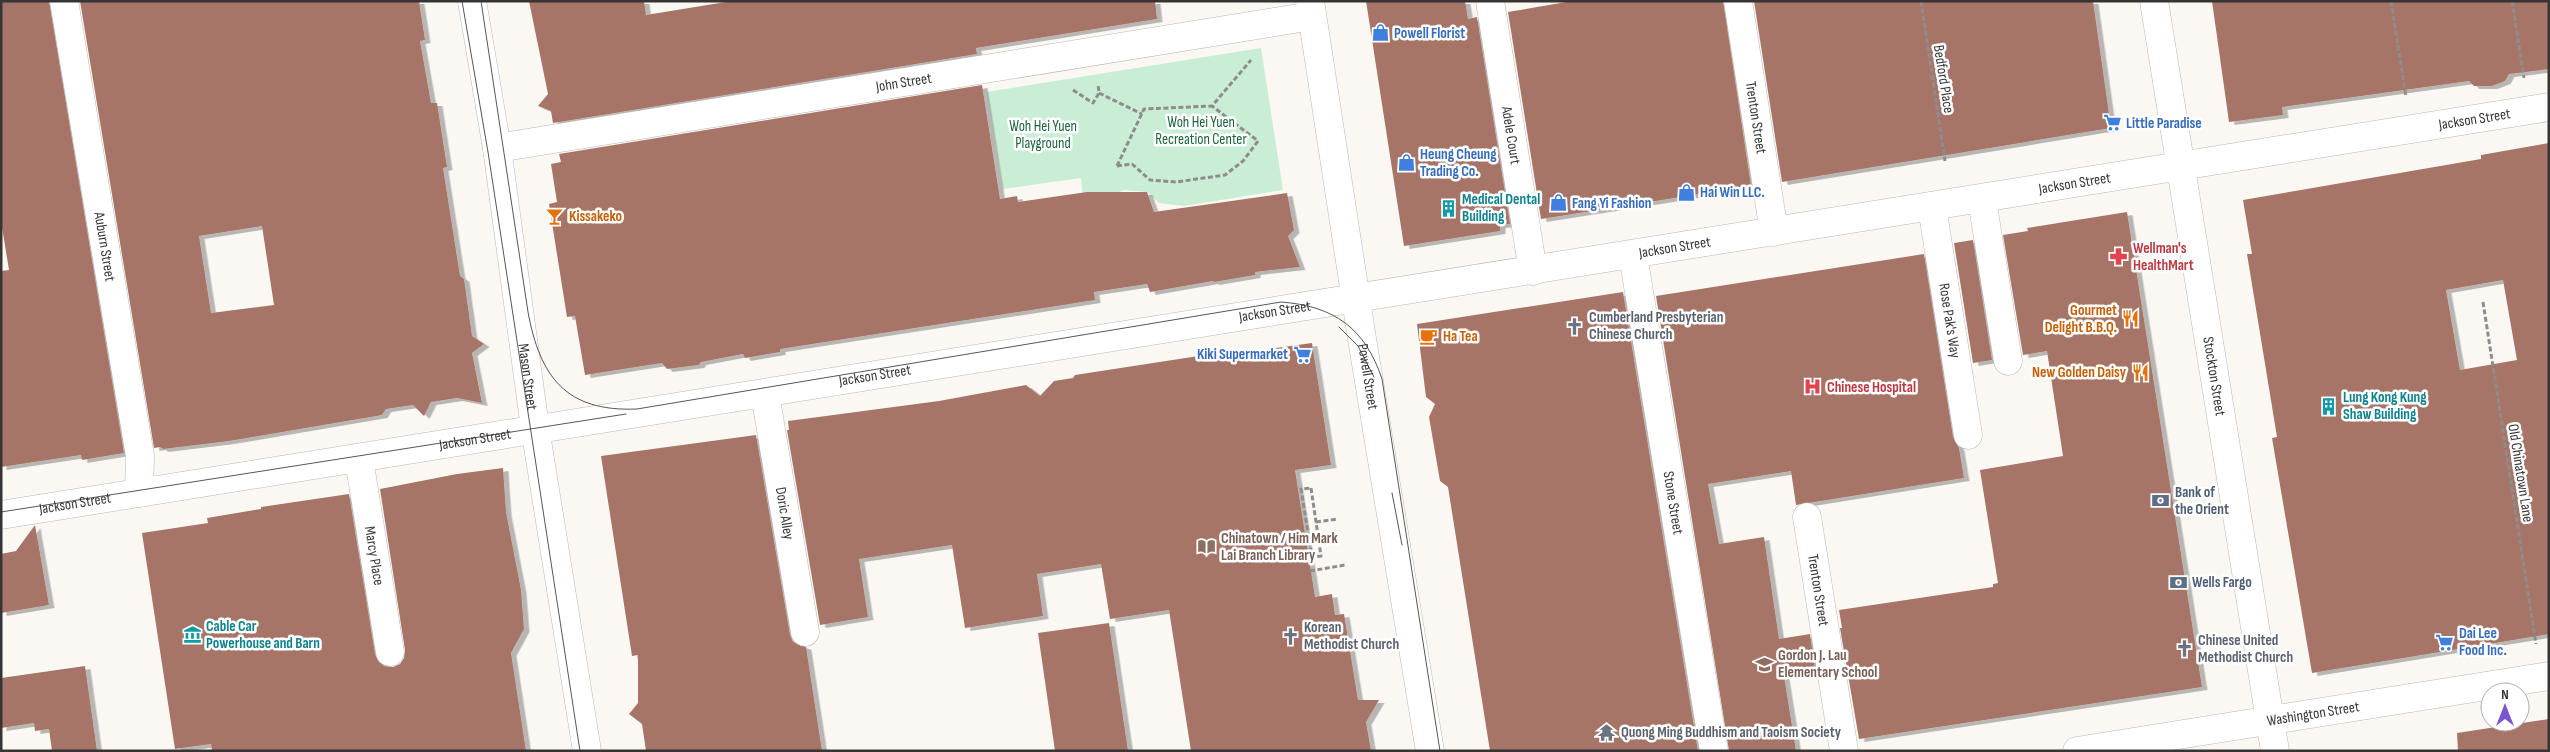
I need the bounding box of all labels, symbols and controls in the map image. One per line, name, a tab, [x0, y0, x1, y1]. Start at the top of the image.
shop icon: Powell Florist	[1370, 23, 1390, 43]
place label: Powell Florist	[1394, 24, 1465, 43]
street label: Bedford Place	[1929, 44, 1958, 115]
street label: John Street	[874, 69, 933, 97]
street label: Trenton Street	[1741, 80, 1771, 156]
street label: Adele Court	[1497, 104, 1525, 166]
street label: Jackson Street	[2436, 104, 2512, 135]
park label: Woh Hei Yuen Recreation Center	[1155, 113, 1247, 149]
supermarket icon: Little Paradise	[2102, 113, 2122, 133]
place label: Little Paradise	[2126, 114, 2202, 133]
park label: Woh Hei Yuen Playground	[1009, 117, 1077, 153]
place label: Heung Cheung Trading Co.	[1420, 145, 1497, 181]
shop icon: Heung Cheung Trading Co.	[1396, 153, 1416, 173]
street label: Jackson Street	[2036, 168, 2112, 199]
shop icon: Hai Win LLC.	[1676, 182, 1696, 202]
place label: Hai Win LLC.	[1700, 183, 1765, 202]
place label: Medical Dental Building	[1462, 190, 1540, 226]
shop icon: Fang Yi Fashion	[1548, 193, 1568, 213]
place label: Fang Yi Fashion	[1572, 194, 1652, 213]
building icon: Medical Dental Building	[1438, 198, 1458, 218]
bar icon: Kissakeko	[545, 206, 565, 226]
place label: Kissakeko	[569, 207, 622, 226]
street label: Auburn Street	[89, 210, 120, 283]
street label: Jackson Street	[1636, 232, 1712, 263]
place label: Wellman's HealthMart	[2133, 239, 2194, 275]
pharmacy icon: Wellman's HealthMart	[2109, 247, 2129, 267]
street label: Rose Pak's Way	[1934, 282, 1965, 360]
street label: Jackson Street	[1237, 296, 1313, 327]
place label: Gourmet Delight B.B.Q.	[2045, 301, 2117, 337]
place label: Cumberland Presbyterian Chinese Church	[1589, 308, 1723, 344]
restaurant icon: Gourmet Delight B.B.Q.	[2121, 309, 2141, 329]
church icon: Cumberland Presbyterian Chinese Church	[1565, 316, 1585, 336]
cafe icon: Ha Tea	[1419, 326, 1439, 346]
place label: Ha Tea	[1443, 327, 1478, 346]
street label: Stockton Street	[2198, 335, 2230, 418]
street label: Mason Street	[514, 342, 542, 412]
street label: Powell Street	[1353, 342, 1383, 411]
supermarket icon: Kiki Supermarket	[1292, 344, 1312, 364]
place label: Kiki Supermarket	[1197, 345, 1288, 364]
street label: Jackson Street	[837, 360, 913, 391]
restaurant icon: New Golden Daisy	[2130, 362, 2150, 382]
place label: New Golden Daisy	[2032, 363, 2127, 382]
hospital icon: Chinese Hospital	[1803, 377, 1823, 397]
place label: Chinese Hospital	[1827, 378, 1916, 397]
place label: Lung Kong Kung Shaw Building	[2343, 388, 2427, 424]
building icon: Lung Kong Kung Shaw Building	[2319, 396, 2339, 416]
street label: Old Chinatown Lane	[2503, 423, 2538, 524]
street label: Jackson Street	[437, 424, 513, 455]
street label: Stone Street	[1658, 470, 1688, 536]
place label: Bank of the Orient	[2175, 483, 2229, 519]
street label: Doric Alley	[771, 486, 798, 541]
street label: Jackson Street	[37, 488, 113, 519]
bank icon: Bank of the Orient	[2151, 491, 2171, 511]
street label: Marcy Place	[360, 525, 388, 587]
place label: Chinatown / Him Mark Lai Branch Library	[1221, 529, 1338, 565]
library icon: Chinatown / Him Mark Lai Branch Library	[1197, 537, 1217, 557]
street label: Trenton Street	[1803, 553, 1833, 628]
bank icon: Wells Fargo	[2168, 572, 2188, 592]
place label: Wells Fargo	[2192, 573, 2252, 592]
place label: Cable Car Powerhouse and Barn	[206, 617, 320, 653]
place label: Korean Methodist Church	[1304, 618, 1399, 654]
place label: Dai Lee Food Inc.	[2459, 624, 2507, 660]
museum icon: Cable Car Powerhouse and Barn	[182, 625, 202, 645]
church icon: Korean Methodist Church	[1280, 626, 1300, 646]
place label: Chinese United Methodist Church	[2198, 631, 2293, 667]
supermarket icon: Dai Lee Food Inc.	[2435, 632, 2455, 652]
church icon: Chinese United Methodist Church	[2174, 639, 2194, 659]
place label: Gordon J. Lau Elementary School	[1778, 646, 1877, 682]
school or university icon: Gordon J. Lau Elementary School	[1754, 654, 1774, 674]
north arrow	[2480, 682, 2530, 732]
text: N	[2501, 686, 2509, 703]
street label: Washington Street	[2266, 697, 2361, 731]
temple icon: Quong Ming Buddhism and Taoism Society	[1597, 722, 1617, 742]
place label: Quong Ming Buddhism and Taoism Society	[1621, 723, 1842, 742]

